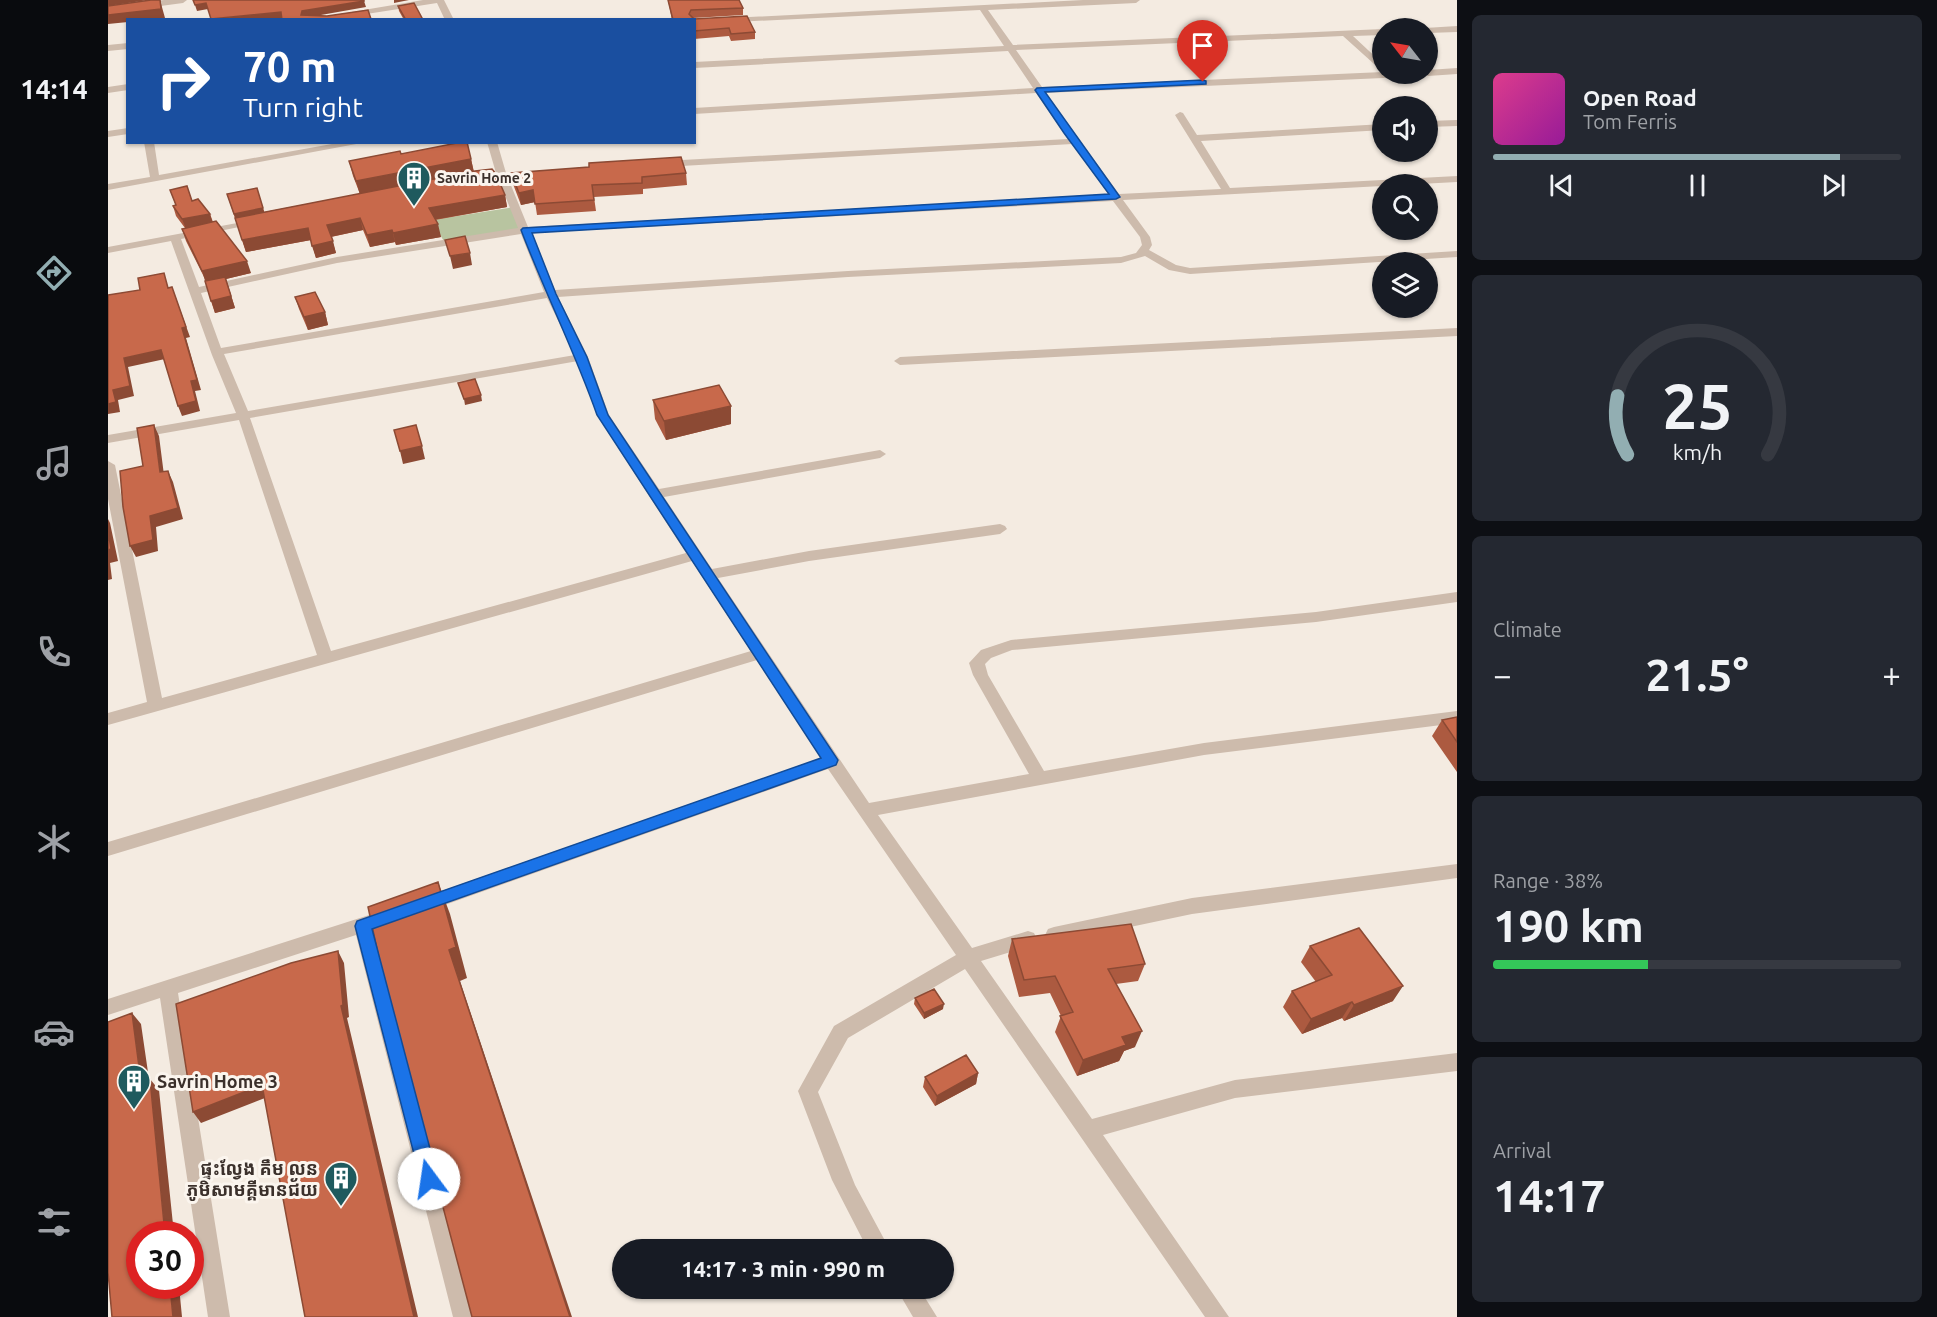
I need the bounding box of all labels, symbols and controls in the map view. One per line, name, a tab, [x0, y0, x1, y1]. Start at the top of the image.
north arrow	[1372, 18, 1438, 84]
map controls	[1372, 18, 1438, 318]
pin	[1177, 20, 1228, 82]
icon: arrive	[1186, 29, 1219, 62]
icon: right	[144, 42, 222, 120]
text: 70 m	[243, 43, 337, 90]
text: 14:14	[20, 74, 88, 104]
text: Open Road	[1583, 85, 1697, 110]
text: Turn right	[243, 92, 363, 122]
button: sound	[1372, 96, 1438, 162]
text: Tom Ferris	[1583, 110, 1677, 133]
building icon: Savrin Home 2	[396, 160, 432, 207]
icon: previous	[1545, 169, 1578, 202]
icon: pause	[1681, 169, 1714, 202]
icon: next	[1817, 169, 1850, 202]
place label: Savrin Home 2	[437, 170, 531, 186]
button: search	[1372, 174, 1438, 240]
icon: directions	[33, 252, 75, 294]
button: layers	[1372, 252, 1438, 318]
text: 25	[1662, 371, 1732, 441]
text: km/h	[1672, 441, 1722, 465]
icon: music	[33, 442, 75, 484]
text: Climate	[1493, 618, 1562, 641]
icon: phone	[33, 631, 75, 673]
text: 21.5°	[1645, 649, 1749, 700]
text: −	[1493, 656, 1512, 693]
text: +	[1882, 656, 1901, 693]
icon: climate	[33, 821, 75, 863]
text: Range · 38%	[1493, 869, 1603, 892]
text: 190 km	[1493, 900, 1644, 951]
icon: car	[33, 1011, 75, 1053]
building icon: Savrin Home 3	[116, 1063, 152, 1110]
place label: Savrin Home 3	[157, 1071, 278, 1091]
text: Arrival	[1493, 1139, 1551, 1162]
position arrow	[397, 1147, 461, 1211]
place label: ផ្ទះល្វែង គឹម លន ភូមិសាមគ្គីមានជ័យ	[186, 1158, 318, 1201]
building icon: ផ្ទះល្វែង គឹម លន ភូមិសាមគ្គីមានជ័យ	[323, 1160, 359, 1207]
text: 14:17	[1493, 1170, 1606, 1221]
icon: filters	[33, 1201, 75, 1243]
speed limit sign: 30	[126, 1221, 204, 1299]
text: 14:17 · 3 min · 990 m	[681, 1256, 885, 1281]

